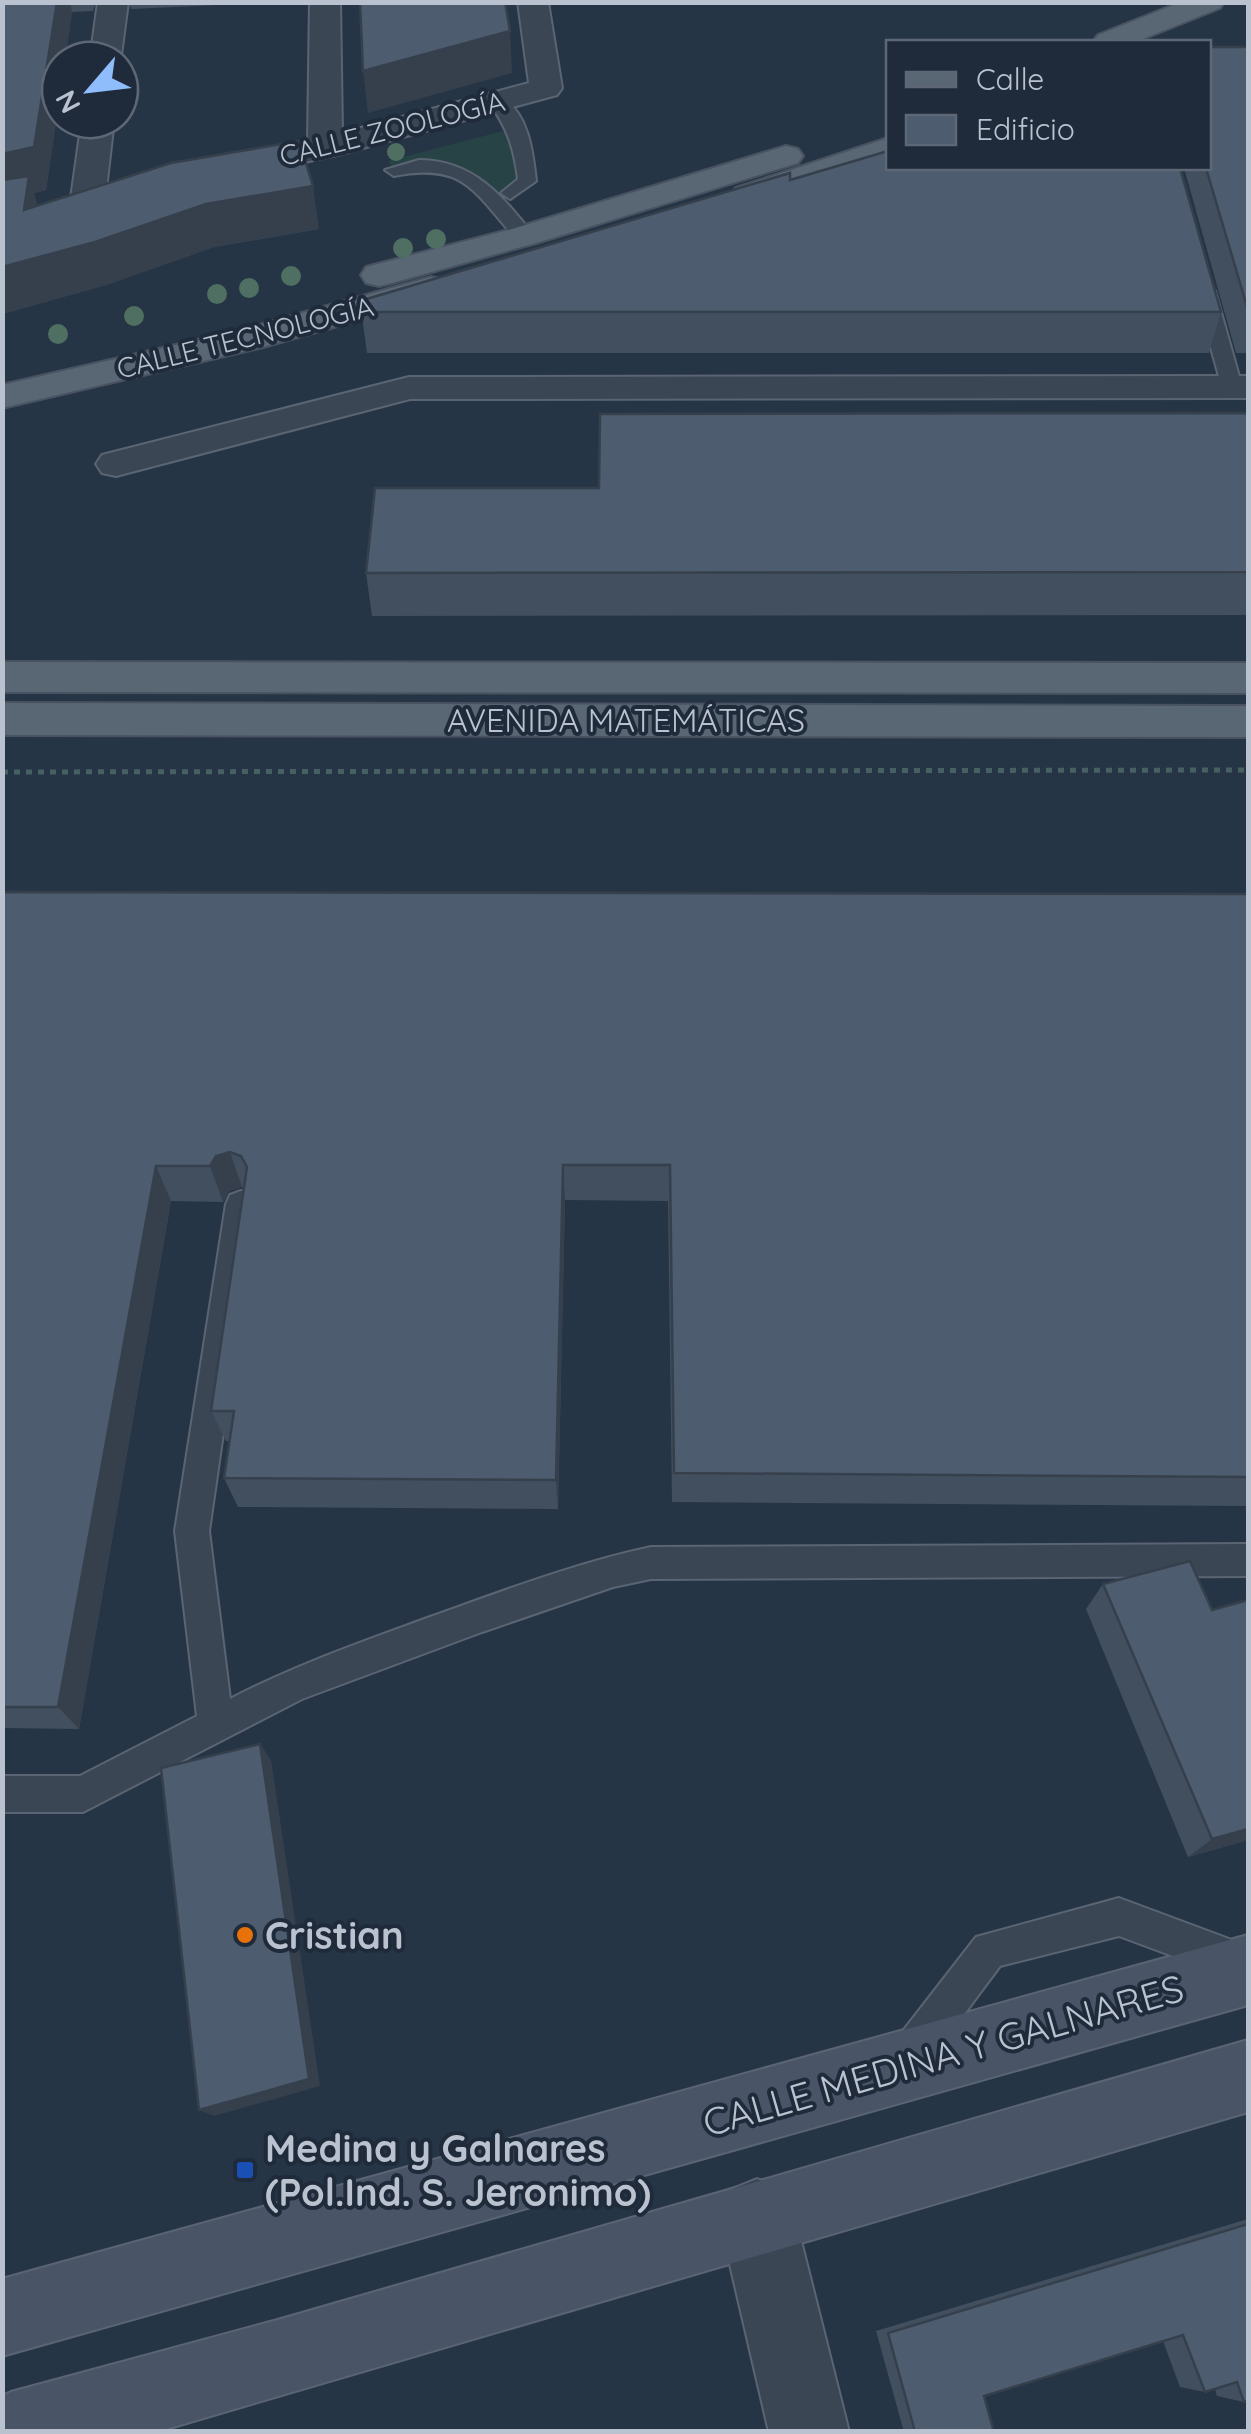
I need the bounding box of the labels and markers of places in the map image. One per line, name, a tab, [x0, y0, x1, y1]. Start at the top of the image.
place label: Cristian	[265, 1911, 404, 1959]
marker: Cristian	[234, 1924, 256, 1946]
place label: Medina y Galnares (Pol.Ind. S. Jeronimo)	[265, 2124, 651, 2216]
marker: Medina y Galnares (Pol.Ind. S. Jeronimo)	[234, 2159, 256, 2181]

